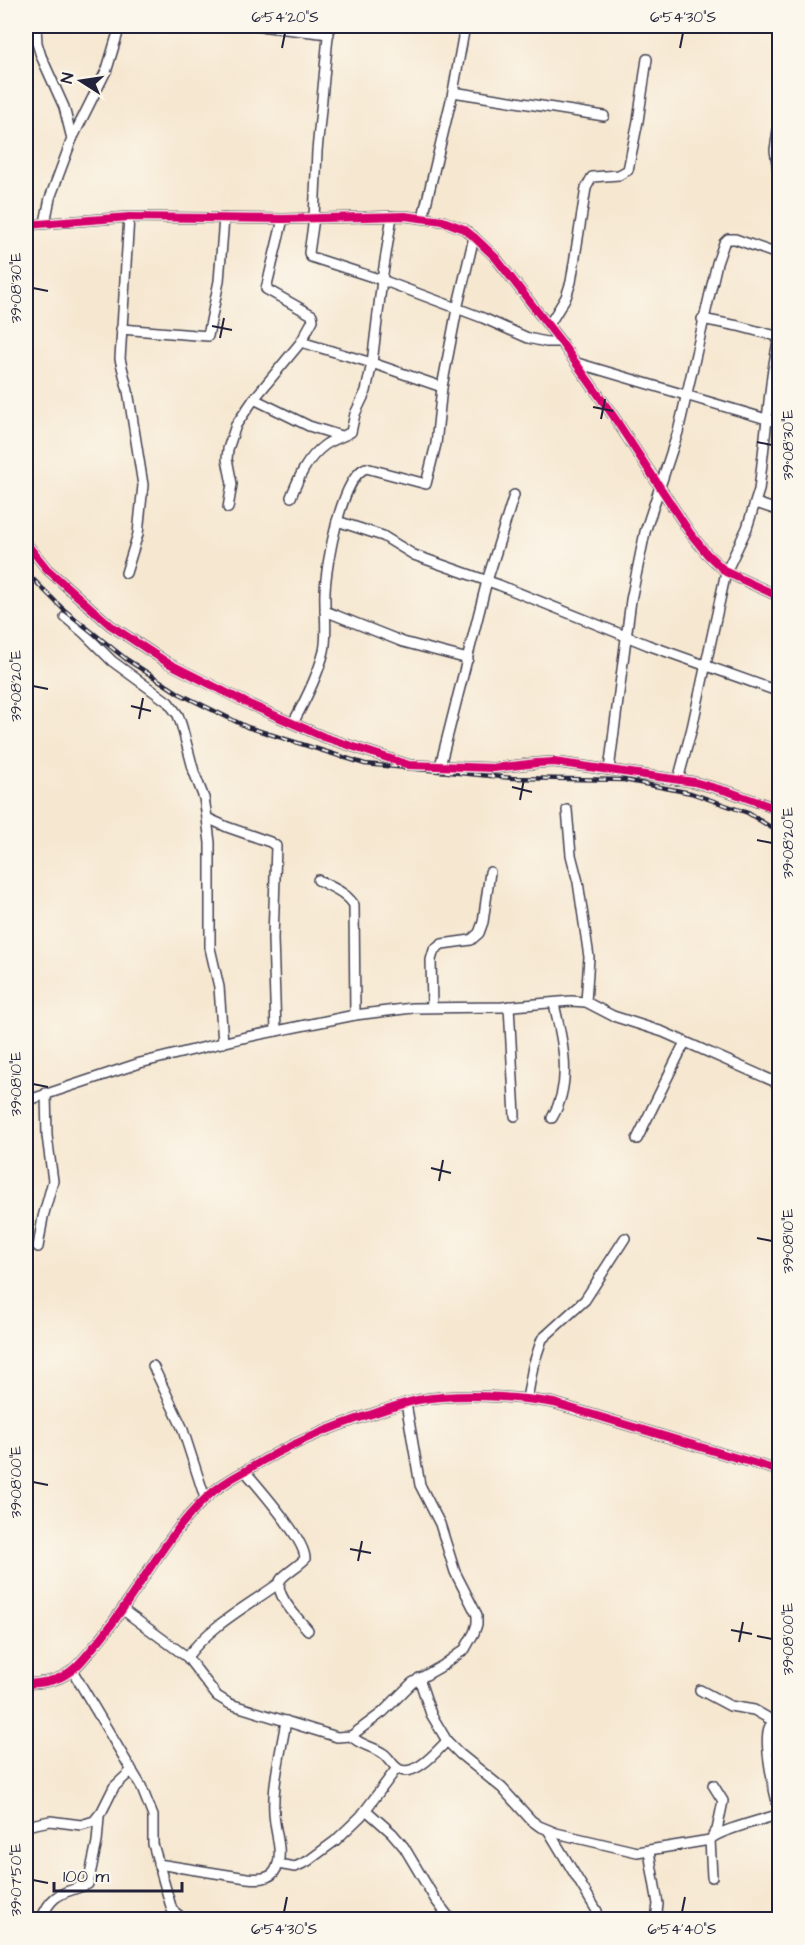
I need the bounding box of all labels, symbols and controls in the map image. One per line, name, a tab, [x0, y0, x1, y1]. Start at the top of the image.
text: 6°54'20"S	[251, 7, 319, 28]
text: 6°54'30"S	[650, 7, 716, 28]
north arrow	[51, 51, 111, 111]
text: N	[56, 71, 79, 85]
text: 39°08'30"E	[6, 253, 27, 323]
text: 39°08'30"E	[778, 410, 799, 480]
text: 39°08'20"E	[6, 650, 27, 722]
text: 39°08'20"E	[778, 807, 799, 879]
text: 39°08'10"E	[6, 1051, 27, 1116]
text: 39°08'10"E	[778, 1208, 799, 1273]
text: 39°08'00"E	[6, 1446, 27, 1518]
text: 39°08'00"E	[778, 1603, 799, 1675]
text: 39°07'50"E	[6, 1843, 27, 1917]
scale bar	[54, 1855, 182, 1893]
text: 100 m	[63, 1864, 109, 1889]
text: 6°54'30"S	[251, 1919, 317, 1940]
text: 6°54'40"S	[648, 1919, 717, 1940]

